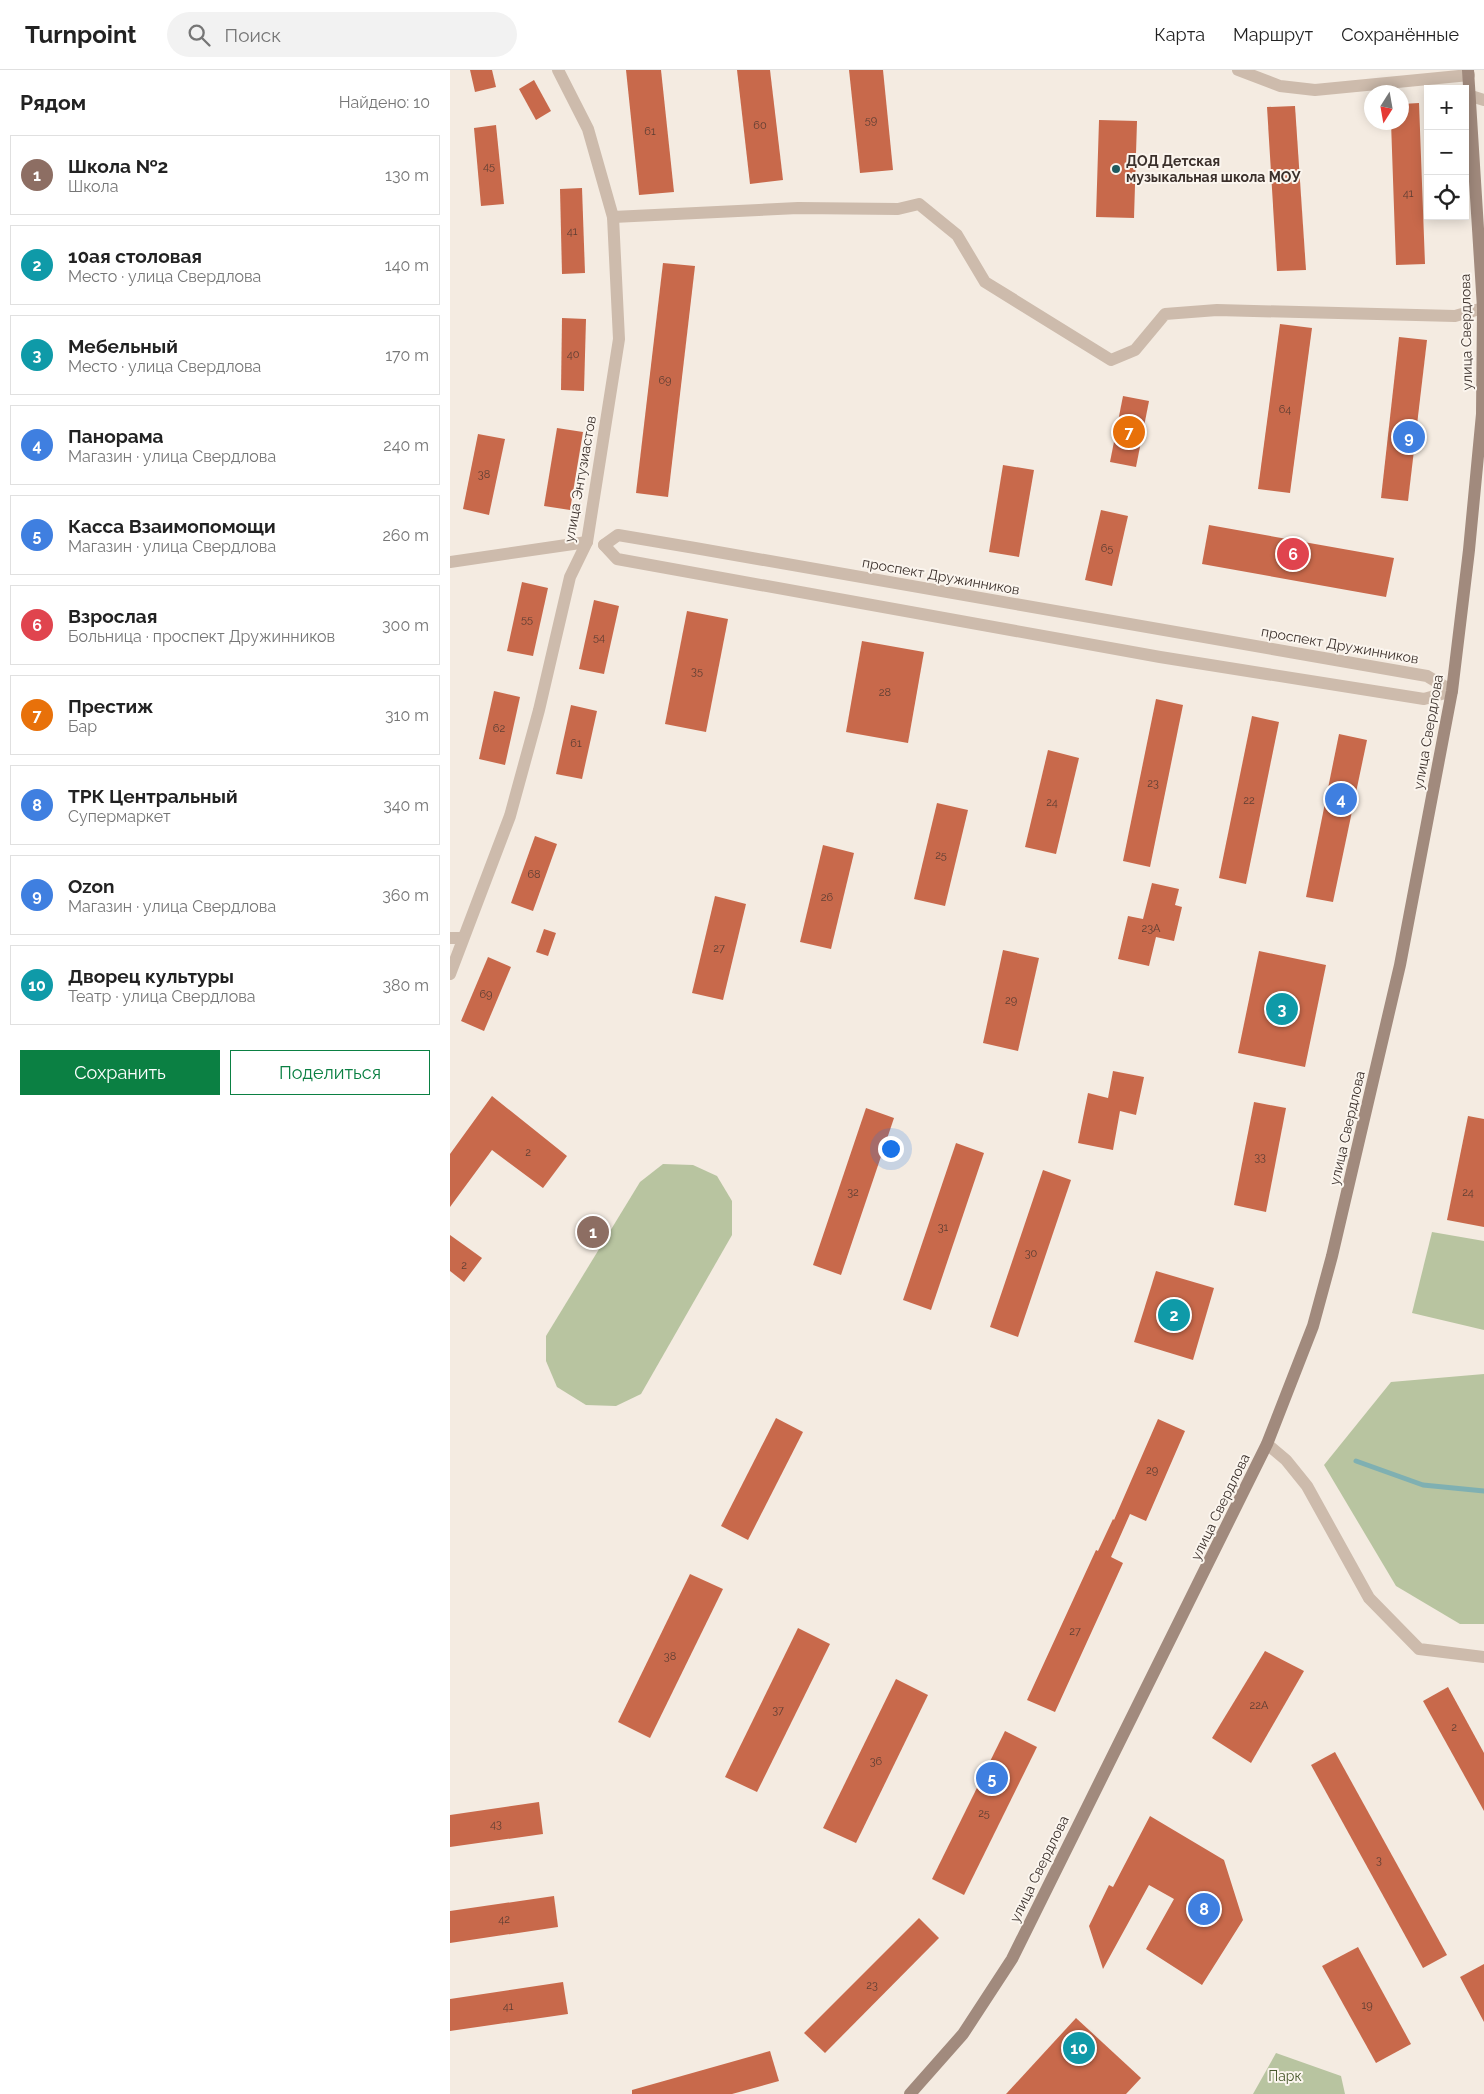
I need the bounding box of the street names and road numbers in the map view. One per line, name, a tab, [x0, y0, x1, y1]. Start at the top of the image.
street label: улица Свердлова	[1457, 274, 1475, 390]
street label: улица Энтузиастов	[561, 415, 599, 543]
street label: проспект Дружинников	[861, 554, 1021, 598]
street label: проспект Дружинников	[1260, 623, 1420, 667]
street label: улица Свердлова	[1410, 673, 1446, 791]
street label: улица Свердлова	[1326, 1069, 1368, 1187]
street label: улица Свердлова	[1187, 1451, 1253, 1563]
street label: улица Свердлова	[1006, 1813, 1072, 1925]

